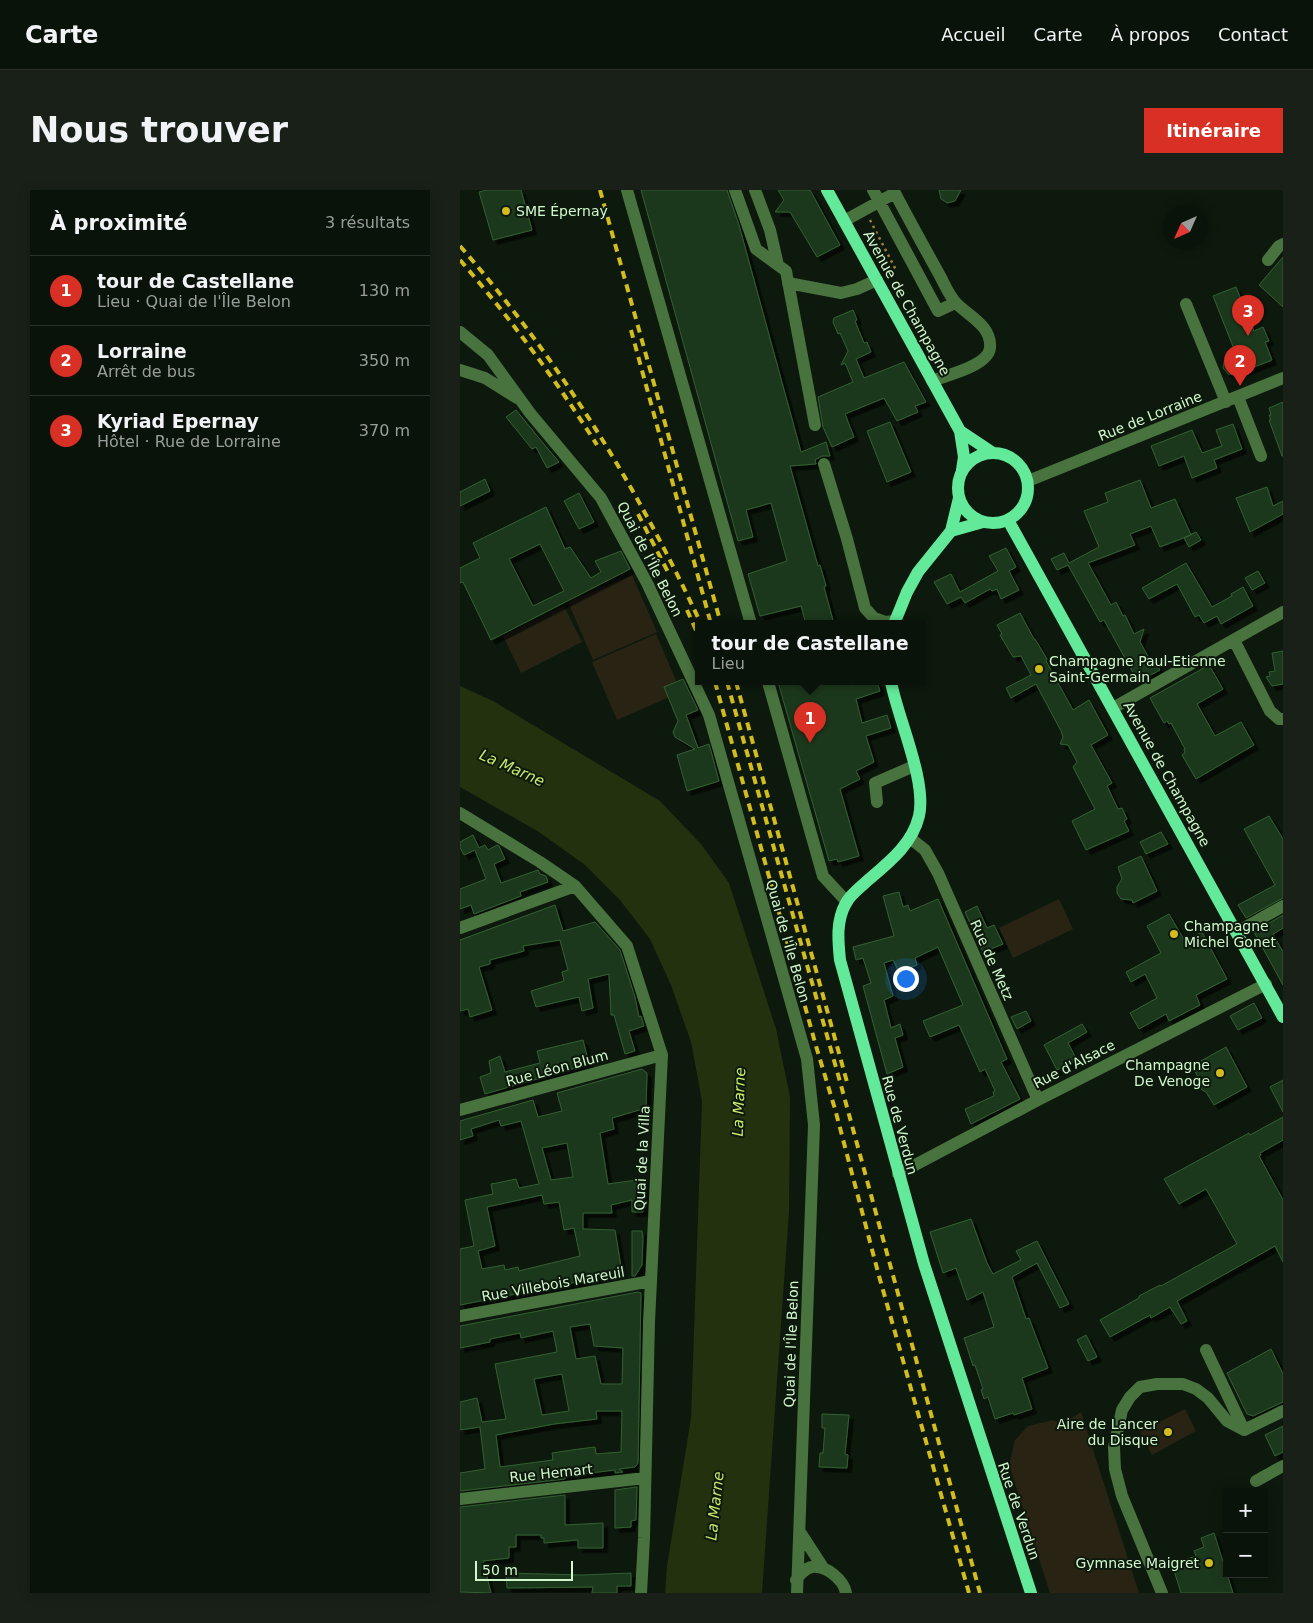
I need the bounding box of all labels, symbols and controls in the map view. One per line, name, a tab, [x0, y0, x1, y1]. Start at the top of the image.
text: Carte	[25, 21, 98, 49]
text: Accueil	[941, 24, 1006, 45]
text: Carte	[1034, 24, 1083, 45]
text: À propos	[1111, 24, 1190, 45]
text: Contact	[1218, 24, 1288, 45]
button: Itinéraire	[1144, 108, 1283, 153]
text: Nous trouver	[30, 110, 288, 150]
place label: SME Épernay	[516, 203, 608, 219]
marker: SME Épernay	[500, 205, 512, 217]
north arrow	[1163, 205, 1208, 250]
text: À proximité	[50, 211, 187, 235]
text: 3 résultats	[325, 213, 410, 232]
street label: Avenue de Champagne	[860, 228, 954, 378]
text: tour de Castellane	[97, 270, 294, 292]
text: 1	[60, 281, 72, 300]
text: 130 m	[359, 281, 410, 300]
text: Lieu · Quai de l'Île Belon	[97, 292, 291, 311]
pin: 3	[1232, 295, 1264, 336]
text: Lorraine	[97, 340, 187, 362]
pin: 2	[1224, 345, 1256, 386]
text: 2	[60, 351, 72, 370]
text: 350 m	[359, 351, 410, 370]
text: Arrêt de bus	[97, 362, 195, 381]
street label: Rue de Lorraine	[1096, 388, 1204, 444]
text: Kyriad Epernay	[97, 410, 259, 432]
text: 3	[60, 421, 72, 440]
text: 370 m	[359, 421, 410, 440]
text: Hôtel · Rue de Lorraine	[97, 432, 281, 451]
street label: Quai de l'Île Belon	[614, 498, 687, 619]
popup	[695, 620, 925, 685]
text: tour de Castellane	[711, 632, 909, 654]
place label: Champagne Paul-Etienne Saint-Germain	[1049, 653, 1226, 685]
text: Lieu	[711, 654, 745, 673]
marker: Champagne Paul-Etienne Saint-Germain	[1033, 663, 1045, 675]
street label: Avenue de Champagne	[1120, 699, 1214, 849]
pin: 1	[794, 702, 826, 743]
water label: La Marne	[477, 746, 547, 790]
street label: Quai de l'Île Belon	[763, 877, 814, 1004]
street label: Rue de Metz	[967, 917, 1017, 1003]
place label: Champagne Michel Gonet	[1184, 918, 1276, 950]
marker: Champagne Michel Gonet	[1168, 928, 1180, 940]
your location	[893, 966, 919, 992]
street label: Rue d'Alsace	[1031, 1037, 1117, 1091]
street label: Rue Léon Blum	[504, 1047, 610, 1089]
place label: Champagne De Venoge	[1125, 1057, 1210, 1089]
water label: La Marne	[729, 1067, 749, 1137]
marker: Champagne De Venoge	[1214, 1067, 1226, 1079]
street label: Rue de Verdun	[879, 1074, 921, 1176]
street label: Quai de la Villa	[631, 1105, 653, 1211]
street label: Rue Villebois Mareuil	[480, 1264, 626, 1304]
street label: Quai de l'Île Belon	[780, 1280, 801, 1408]
place label: Aire de Lancer du Disque	[1057, 1416, 1158, 1448]
marker: Aire de Lancer du Disque	[1162, 1426, 1174, 1438]
street label: Rue de Verdun	[995, 1460, 1043, 1562]
street label: Rue Hemart	[509, 1461, 594, 1485]
water label: La Marne	[702, 1471, 728, 1541]
map controls	[1223, 1488, 1268, 1578]
button: +	[1223, 1488, 1268, 1533]
button: −	[1223, 1533, 1268, 1578]
place label: Gymnase Maigret	[1075, 1555, 1199, 1571]
marker: Gymnase Maigret	[1203, 1557, 1215, 1569]
scale bar	[475, 1558, 572, 1581]
text: 50 m	[482, 1562, 518, 1578]

